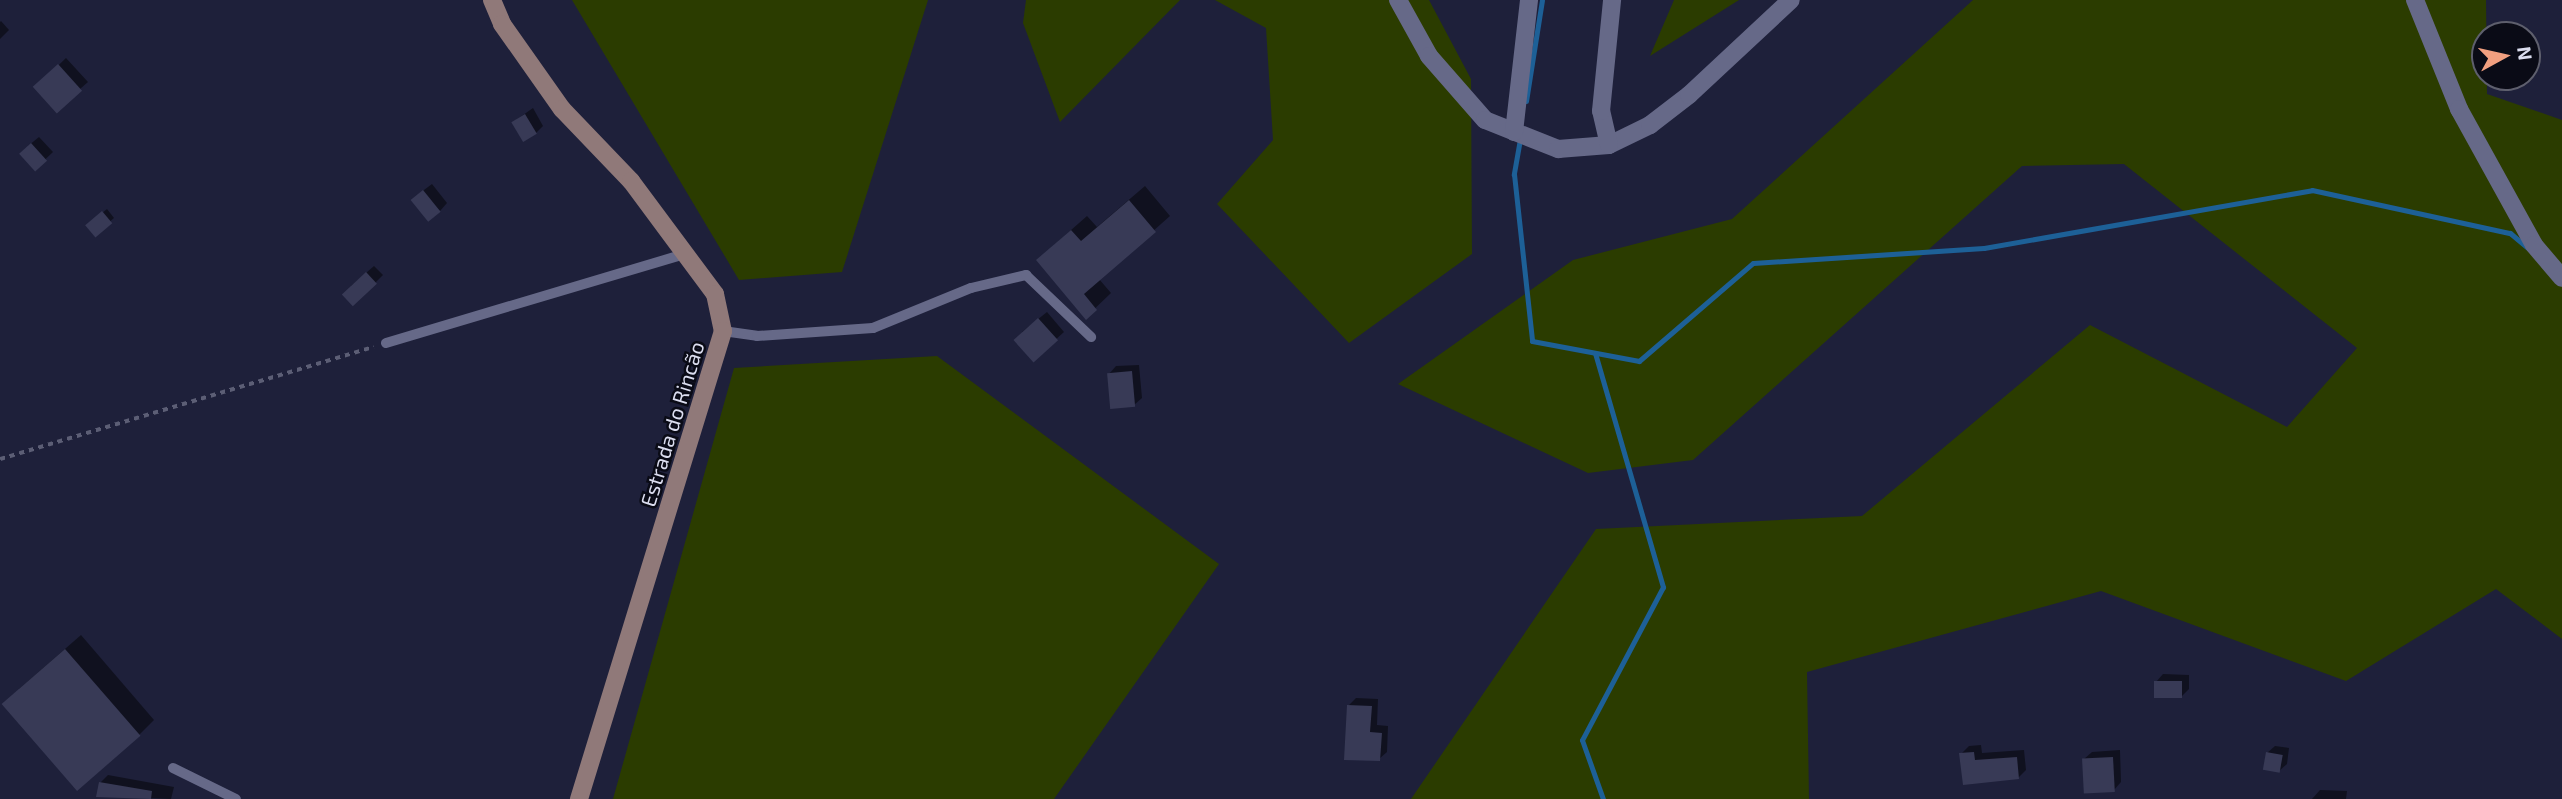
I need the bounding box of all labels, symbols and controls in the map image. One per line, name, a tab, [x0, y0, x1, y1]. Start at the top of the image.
north arrow	[2471, 21, 2541, 91]
text: N	[2513, 45, 2538, 62]
street label: Estrada do Rincão	[635, 338, 709, 510]

